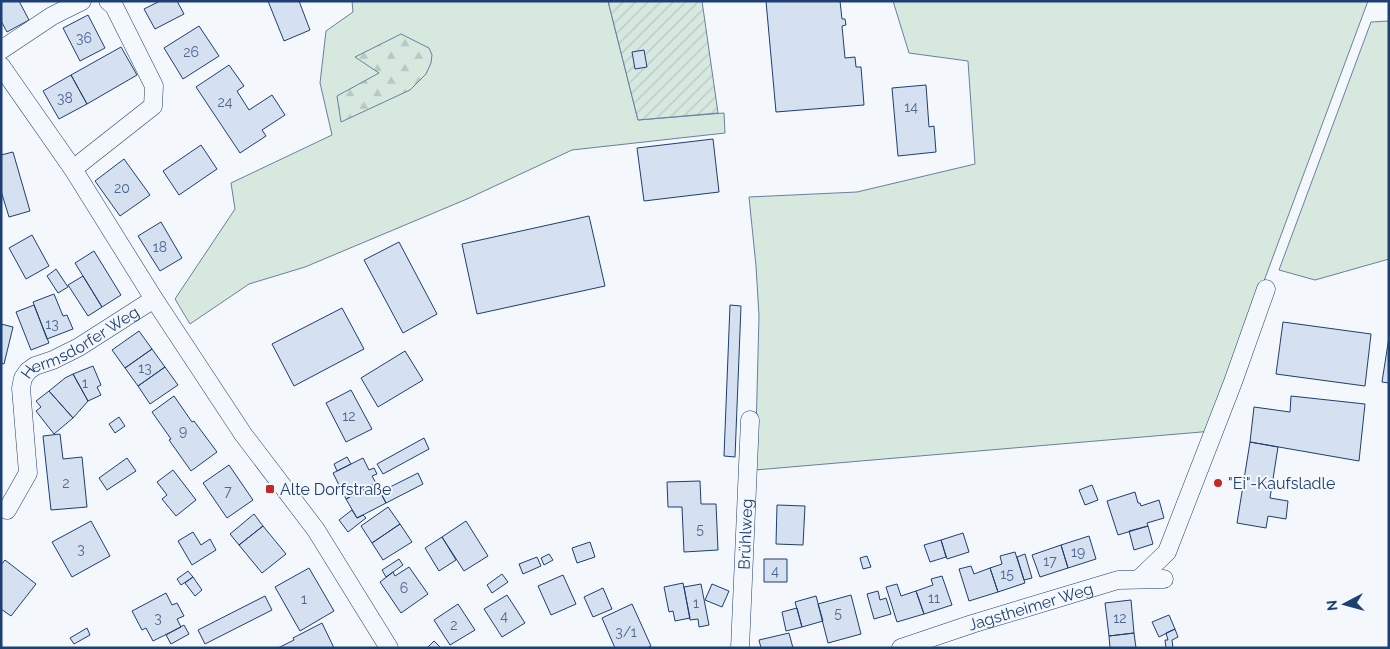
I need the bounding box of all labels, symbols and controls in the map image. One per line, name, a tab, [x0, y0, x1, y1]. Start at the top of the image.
house number: 36	[76, 30, 92, 46]
house number: 26	[183, 44, 199, 60]
house number: 38	[57, 90, 73, 106]
house number: 24	[218, 94, 233, 110]
house number: 14	[904, 99, 918, 115]
house number: 20	[114, 180, 130, 196]
house number: 18	[153, 239, 167, 255]
street label: Hermsdorfer Weg	[17, 302, 142, 382]
house number: 13	[45, 316, 59, 332]
house number: 13	[138, 360, 152, 376]
house number: 1	[82, 375, 88, 391]
house number: 12	[342, 408, 356, 424]
house number: 9	[179, 423, 187, 439]
place label: "Ei"-Kaufsladle	[1228, 474, 1335, 493]
house number: 2	[62, 475, 70, 491]
marker: "Ei"-Kaufsladle	[1212, 477, 1224, 489]
place label: Alte Dorfstraße	[280, 480, 391, 499]
house number: 7	[224, 483, 232, 499]
marker: Alte Dorfstraße	[264, 483, 276, 495]
street label: Brühlweg	[734, 498, 757, 570]
house number: 5	[696, 521, 704, 537]
house number: 3	[77, 541, 85, 557]
house number: 19	[1071, 544, 1085, 560]
house number: 17	[1043, 553, 1057, 569]
house number: 4	[771, 563, 779, 579]
house number: 15	[1000, 566, 1014, 582]
street label: Jagstheimer Weg	[966, 579, 1095, 635]
north arrow	[1320, 579, 1370, 629]
house number: 6	[400, 580, 408, 596]
house number: 11	[928, 590, 940, 606]
house number: 1	[301, 591, 307, 607]
house number: 1	[693, 595, 699, 611]
text: N	[1324, 599, 1341, 612]
house number: 5	[834, 605, 842, 621]
house number: 4	[500, 608, 508, 624]
house number: 3	[154, 610, 162, 626]
house number: 12	[1113, 610, 1127, 626]
house number: 2	[450, 617, 458, 633]
house number: 3/1	[615, 624, 637, 640]

